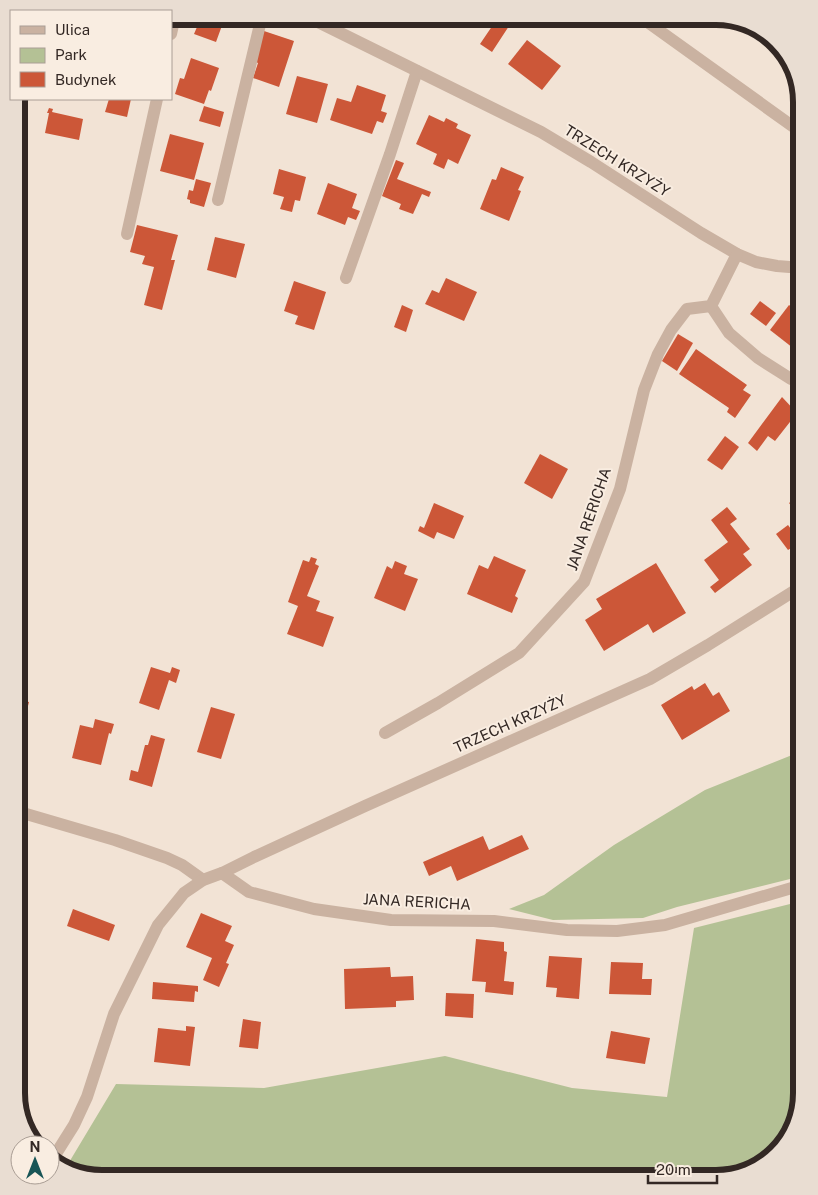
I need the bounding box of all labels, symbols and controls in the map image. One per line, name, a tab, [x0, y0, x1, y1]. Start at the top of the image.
legend	[10, 10, 172, 100]
text: Ulica	[55, 21, 90, 38]
text: Park	[55, 46, 87, 63]
text: Budynek	[55, 71, 116, 88]
street label: TRZECH KRZYŻY	[561, 120, 674, 200]
street label: JANA RERICHA	[563, 465, 614, 573]
street label: TRZECH KRZYŻY	[451, 690, 569, 756]
street label: JANA RERICHA	[363, 890, 472, 913]
north arrow	[10, 1135, 60, 1185]
text: N	[30, 1139, 40, 1155]
scale bar	[648, 1152, 717, 1184]
text: 20 m	[656, 1161, 691, 1178]

